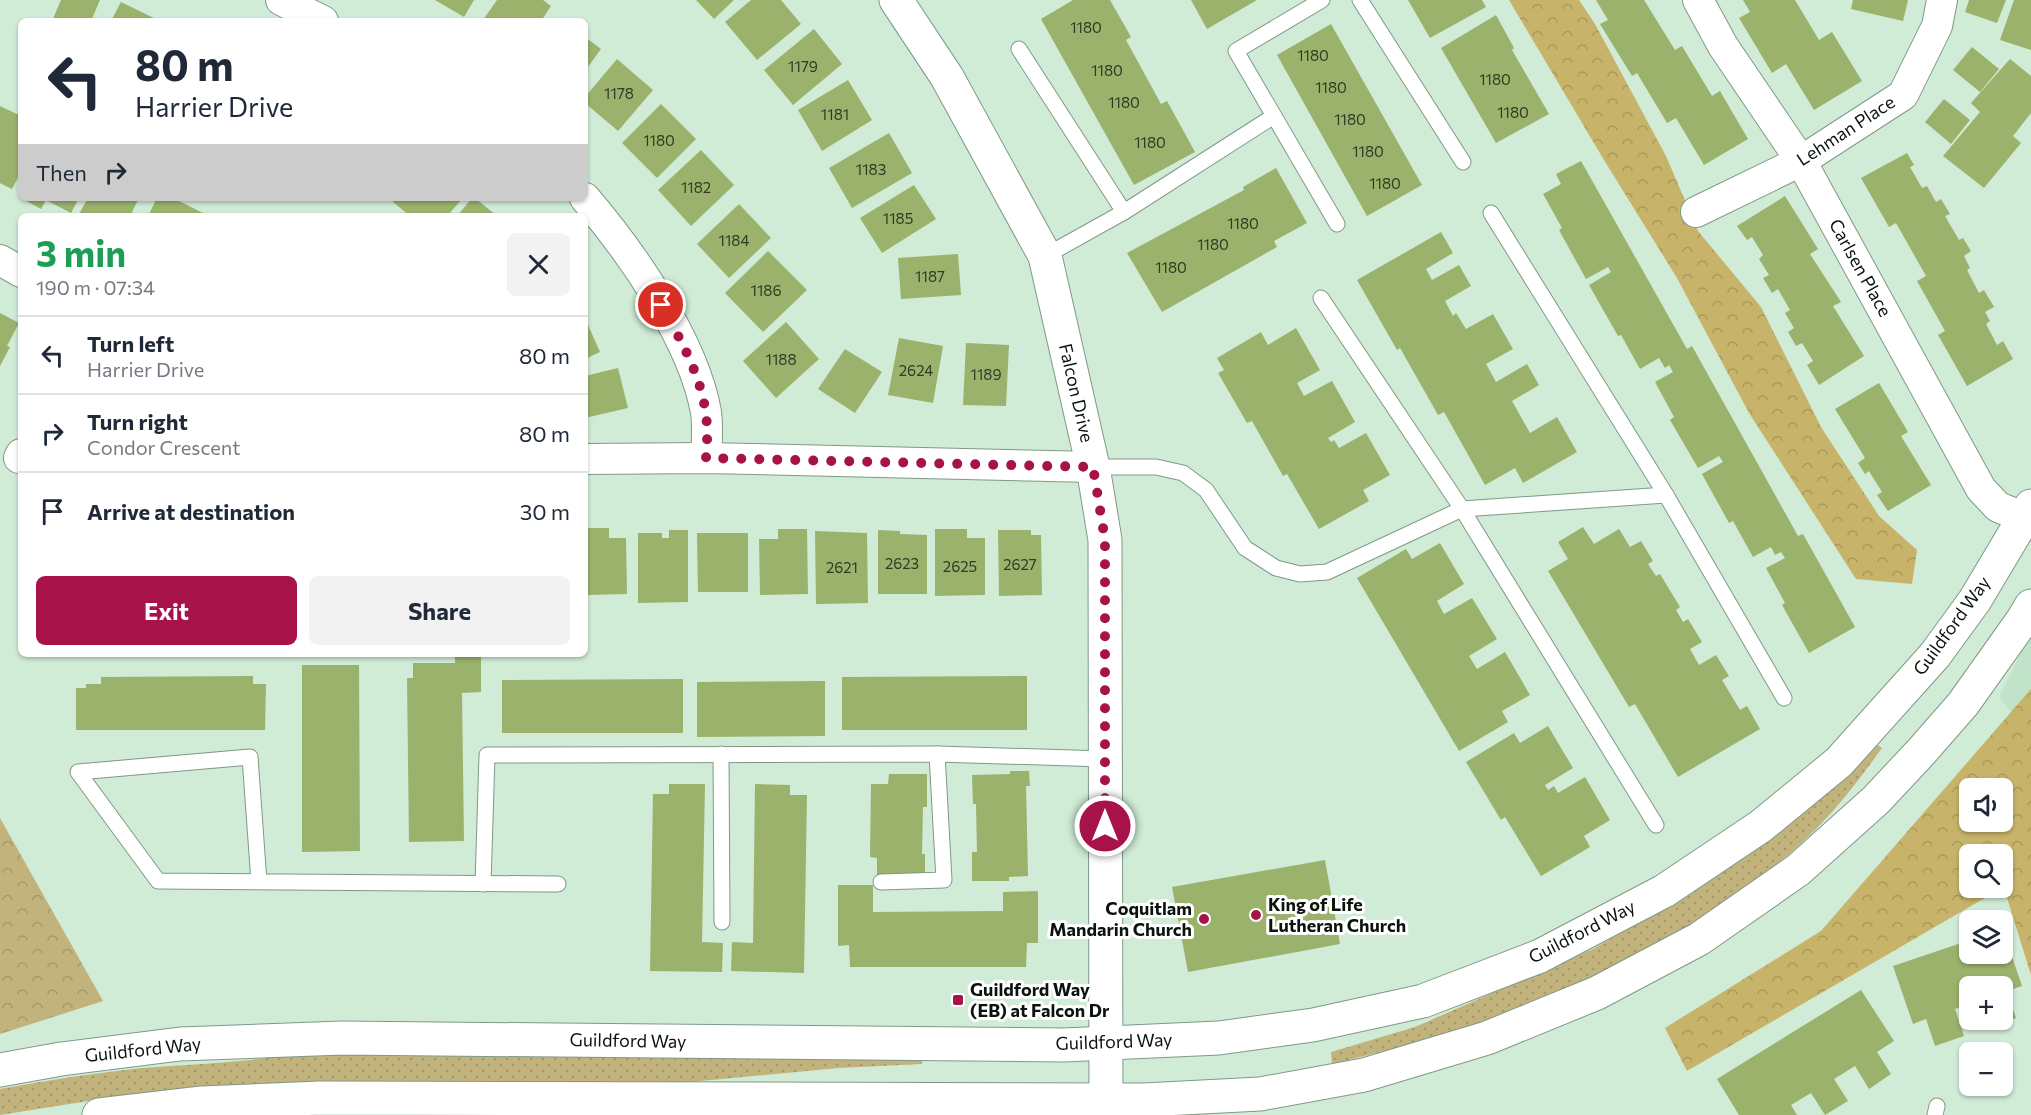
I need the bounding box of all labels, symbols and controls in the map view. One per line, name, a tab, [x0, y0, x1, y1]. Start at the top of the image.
house number: 1180	[1070, 18, 1102, 36]
text: 80 m	[135, 38, 234, 90]
icon: left	[36, 42, 114, 120]
house number: 1180	[1297, 46, 1329, 64]
house number: 1179	[788, 57, 818, 75]
house number: 1180	[1091, 61, 1123, 79]
house number: 1180	[1479, 70, 1511, 88]
house number: 1180	[1315, 78, 1347, 96]
house number: 1178	[604, 84, 634, 102]
text: Harrier Drive	[135, 90, 293, 123]
street label: Lehman Place	[1792, 90, 1899, 170]
house number: 1180	[1108, 93, 1140, 111]
house number: 1180	[1497, 103, 1529, 121]
house number: 1181	[821, 105, 849, 123]
house number: 1180	[1334, 110, 1366, 128]
house number: 1180	[643, 131, 675, 149]
house number: 1180	[1134, 133, 1166, 151]
house number: 1180	[1352, 142, 1384, 160]
icon: right	[99, 156, 132, 189]
text: Then	[36, 159, 87, 186]
house number: 1183	[856, 160, 886, 178]
house number: 1180	[1369, 174, 1401, 192]
house number: 1182	[681, 178, 711, 196]
house number: 1185	[883, 209, 913, 227]
house number: 1180	[1227, 214, 1259, 232]
street label: Carlsen Place	[1825, 215, 1897, 320]
text: 3 min	[36, 230, 126, 274]
house number: 1184	[719, 231, 749, 249]
button: close	[507, 233, 570, 296]
house number: 1180	[1197, 235, 1229, 253]
house number: 1180	[1155, 258, 1187, 276]
house number: 1187	[915, 267, 945, 285]
text: 190 m · 07:34	[36, 275, 155, 299]
pin	[635, 279, 686, 330]
house number: 1186	[750, 281, 782, 299]
icon: arrive	[644, 288, 677, 321]
text: Turn left	[87, 330, 174, 357]
icon: left	[36, 339, 69, 372]
street label: Falcon Drive	[1055, 341, 1099, 444]
text: 80 m	[519, 342, 570, 369]
house number: 1188	[765, 350, 797, 368]
text: Harrier Drive	[87, 357, 204, 381]
house number: 2624	[899, 361, 933, 379]
house number: 1189	[970, 365, 1002, 383]
text: Turn right	[87, 408, 188, 435]
icon: right	[36, 417, 69, 450]
text: 80 m	[519, 420, 570, 447]
text: Condor Crescent	[87, 435, 241, 459]
icon: arrive	[36, 495, 69, 528]
text: Arrive at destination	[87, 498, 295, 525]
text: 30 m	[520, 498, 570, 525]
house number: 2623	[885, 554, 919, 572]
house number: 2627	[1003, 555, 1037, 573]
house number: 2625	[943, 557, 977, 575]
house number: 2621	[826, 558, 858, 576]
street label: Guildford Way	[1908, 572, 1994, 679]
button: Exit	[36, 576, 297, 645]
button: Share	[309, 576, 570, 645]
map controls	[1959, 778, 2013, 1096]
button: sound	[1959, 778, 2013, 832]
position arrow	[1073, 794, 1137, 858]
button: search	[1959, 844, 2013, 898]
place label: King of Life Lutheran Church	[1268, 893, 1406, 936]
street label: Guildford Way	[1524, 895, 1639, 967]
place label: Coquitlam Mandarin Church	[1049, 897, 1192, 940]
marker: King of Life Lutheran Church	[1249, 908, 1263, 922]
button: layers	[1959, 910, 2013, 964]
marker: Coquitlam Mandarin Church	[1197, 912, 1211, 926]
button: +	[1959, 976, 2013, 1030]
place label: Guildford Way (EB) at Falcon Dr	[970, 978, 1110, 1021]
marker: Guildford Way (EB) at Falcon Dr	[951, 993, 965, 1007]
street label: Guildford Way	[569, 1028, 687, 1052]
street label: Guildford Way	[1055, 1028, 1173, 1054]
street label: Guildford Way	[84, 1032, 202, 1066]
button: −	[1959, 1042, 2013, 1096]

